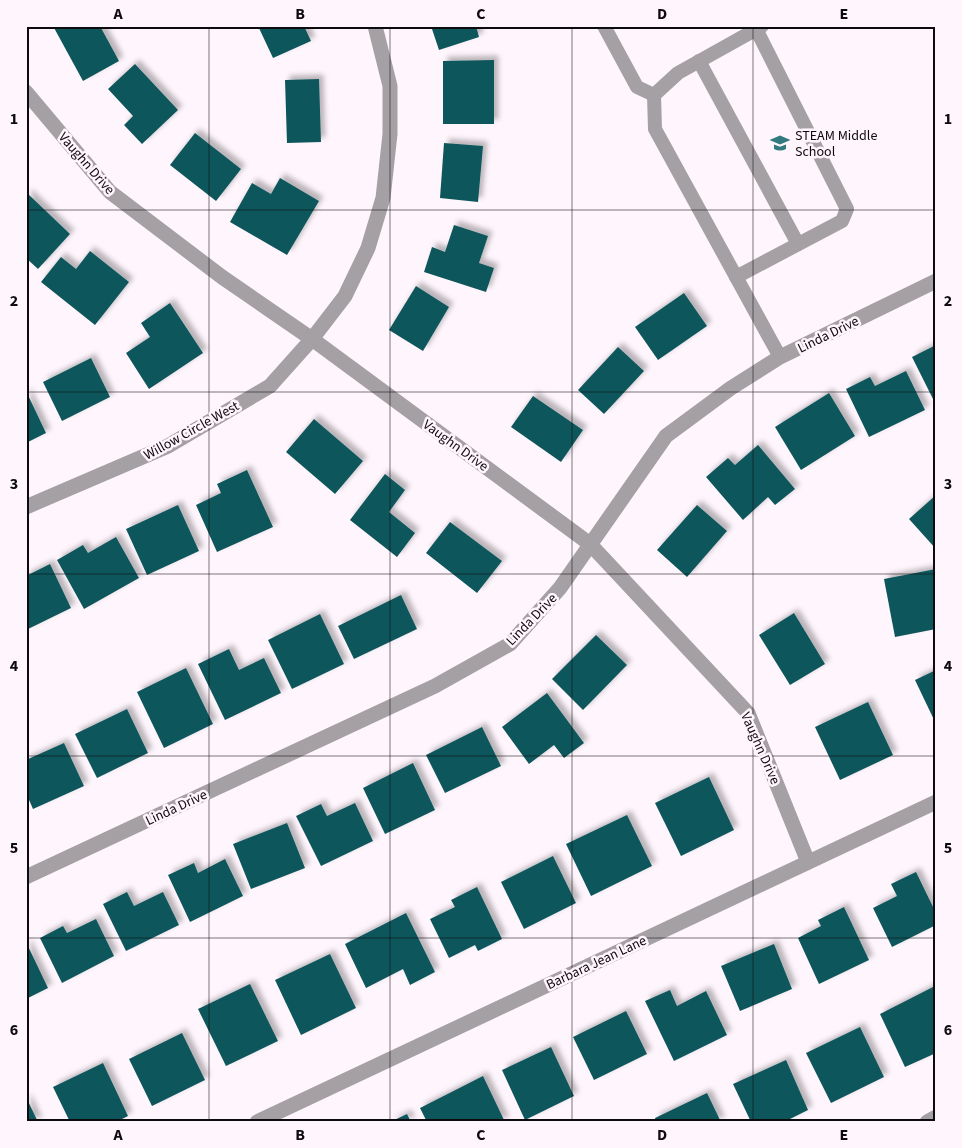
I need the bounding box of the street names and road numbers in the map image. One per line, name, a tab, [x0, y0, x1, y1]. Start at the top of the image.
street label: Vaughn Drive	[53, 128, 119, 199]
street label: Linda Drive	[794, 311, 862, 358]
street label: Willow Circle West	[140, 396, 243, 465]
street label: Vaughn Drive	[418, 415, 492, 477]
street label: Linda Drive	[502, 589, 562, 650]
street label: Vaughn Drive	[735, 709, 785, 788]
street label: Linda Drive	[142, 785, 211, 831]
street label: Barbara Jean Lane	[543, 931, 650, 995]

